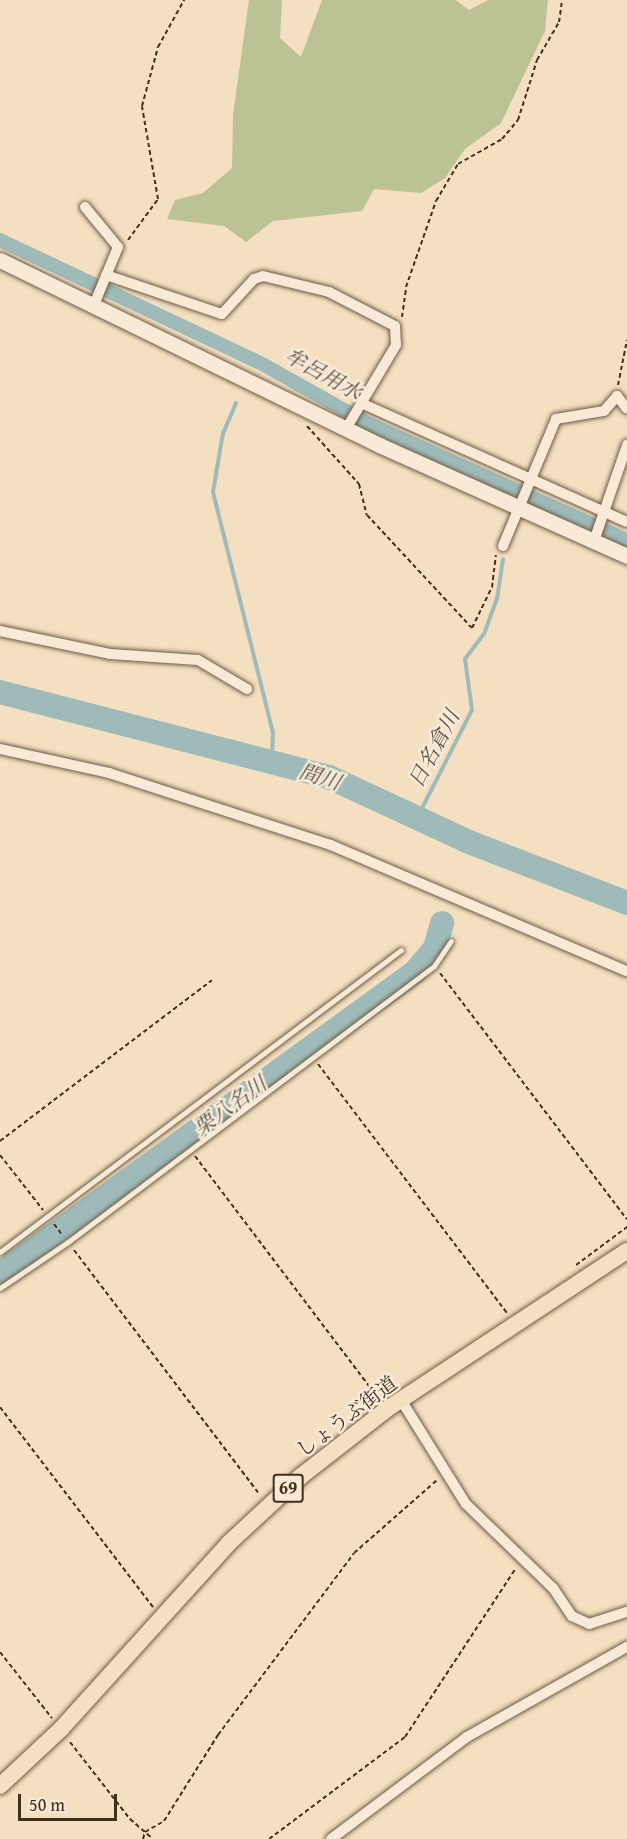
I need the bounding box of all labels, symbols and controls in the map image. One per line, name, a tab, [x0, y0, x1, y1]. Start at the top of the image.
water label: 牟呂用水	[280, 343, 366, 405]
water label: 日名倉川	[403, 706, 465, 792]
water label: 間川	[296, 759, 344, 795]
water label: 栗八名川	[189, 1071, 271, 1141]
street label: しょうぶ街道	[291, 1370, 401, 1462]
road number: 69	[272, 1473, 304, 1503]
scale bar	[21, 1782, 120, 1820]
text: 50 m	[29, 1791, 65, 1818]

